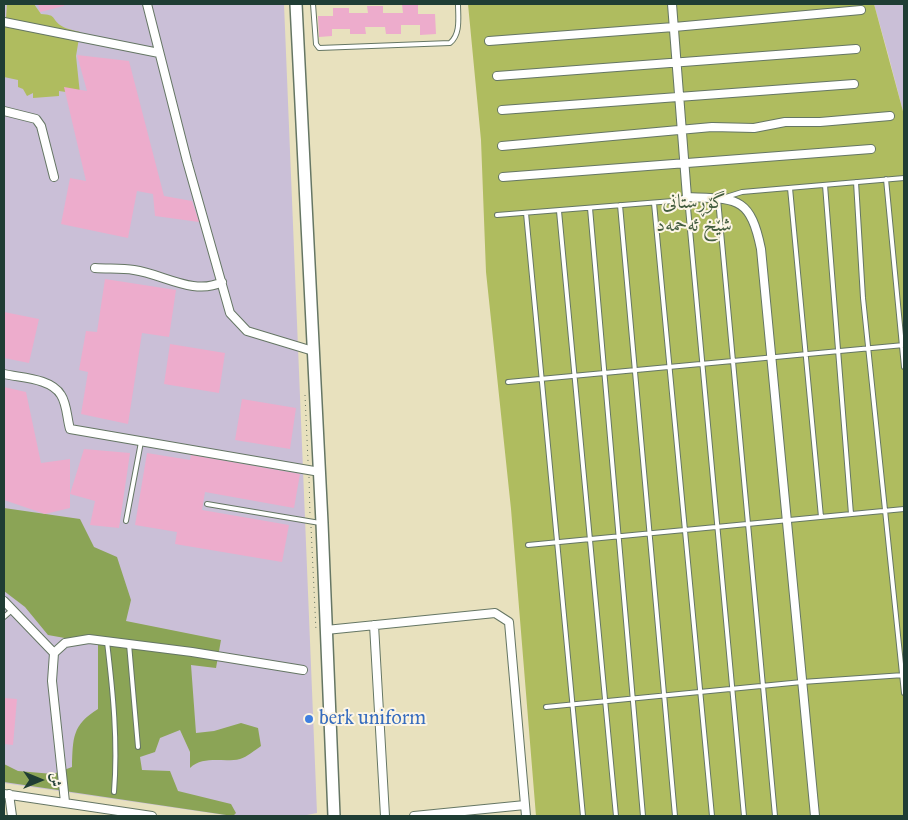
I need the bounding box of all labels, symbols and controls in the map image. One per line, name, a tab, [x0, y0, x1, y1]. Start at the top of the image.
park label: گۆڕستانی شێخ ئەحمەد	[656, 191, 732, 238]
place label: berk uniform	[319, 707, 426, 731]
marker: berk uniform	[303, 713, 315, 725]
north arrow	[15, 755, 65, 805]
text: ش	[47, 773, 64, 787]

